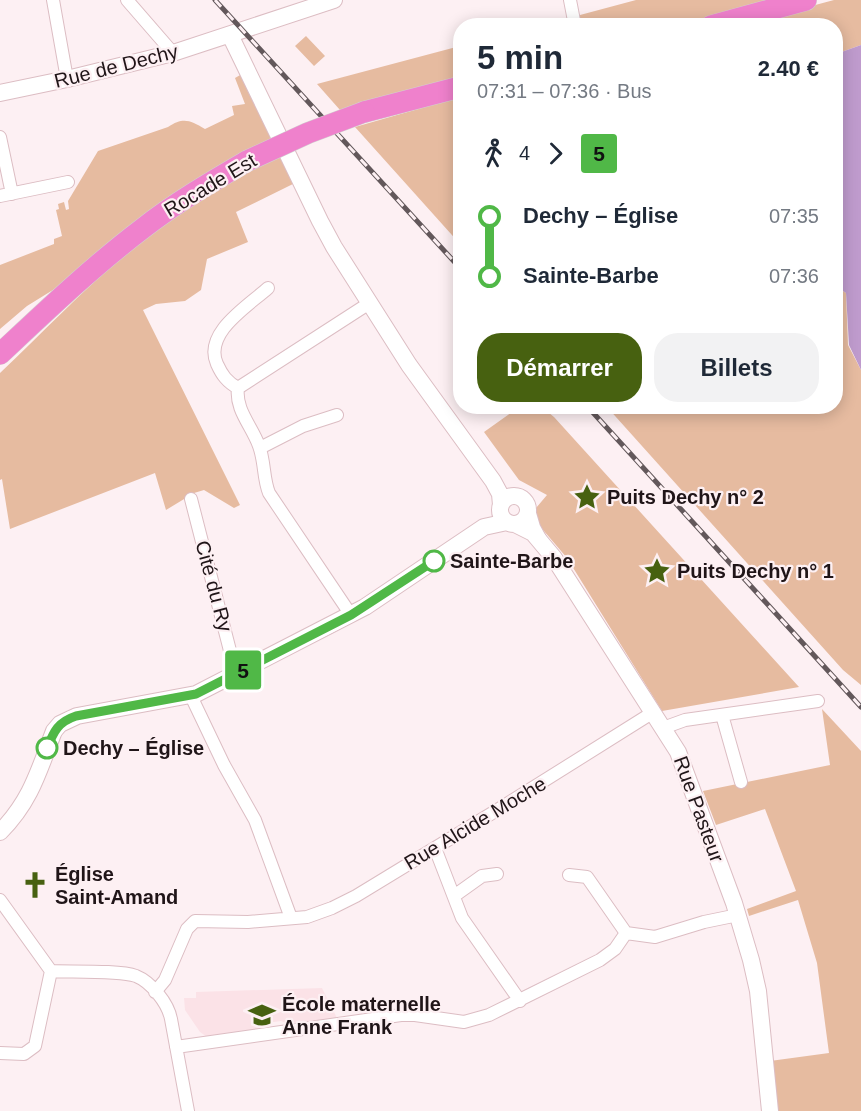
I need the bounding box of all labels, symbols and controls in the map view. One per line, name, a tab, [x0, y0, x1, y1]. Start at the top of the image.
text: 5 min	[477, 39, 563, 76]
street label: Rue de Dechy	[52, 40, 180, 92]
text: 2.40 €	[758, 56, 819, 81]
text: 07:31 – 07:36 · Bus	[477, 80, 652, 102]
icon: walk	[477, 137, 510, 170]
icon: forward	[539, 137, 572, 170]
text: 4	[519, 142, 530, 164]
text: 5	[593, 142, 605, 165]
street label: Rocade Est	[160, 149, 260, 221]
text: Dechy – Église	[523, 203, 678, 228]
text: 07:35	[769, 205, 819, 227]
text: Sainte-Barbe	[523, 263, 659, 288]
text: 07:36	[769, 265, 819, 287]
button: Démarrer	[477, 333, 642, 402]
button: Billets	[654, 333, 819, 402]
place icon: Puits Dechy n° 2	[572, 482, 602, 512]
place label: Puits Dechy n° 2	[607, 486, 764, 508]
street label: Cité du Ry	[191, 538, 237, 634]
marker: Sainte-Barbe	[423, 550, 445, 572]
place label: Sainte-Barbe	[450, 550, 573, 572]
place icon: Puits Dechy n° 1	[642, 556, 672, 586]
place label: Puits Dechy n° 1	[677, 560, 834, 582]
line badge: 5	[224, 650, 262, 690]
text: 5	[237, 659, 249, 682]
marker: Dechy – Église	[36, 737, 58, 759]
place label: Dechy – Église	[63, 737, 204, 759]
street label: Rue Pasteur	[670, 753, 728, 865]
street label: Rue Alcide Moche	[400, 772, 550, 874]
place label: Église Saint-Amand	[55, 863, 178, 908]
church icon: Église Saint-Amand	[20, 870, 50, 900]
place label: École maternelle Anne Frank	[282, 993, 441, 1038]
school or university icon: École maternelle Anne Frank	[247, 1000, 277, 1030]

